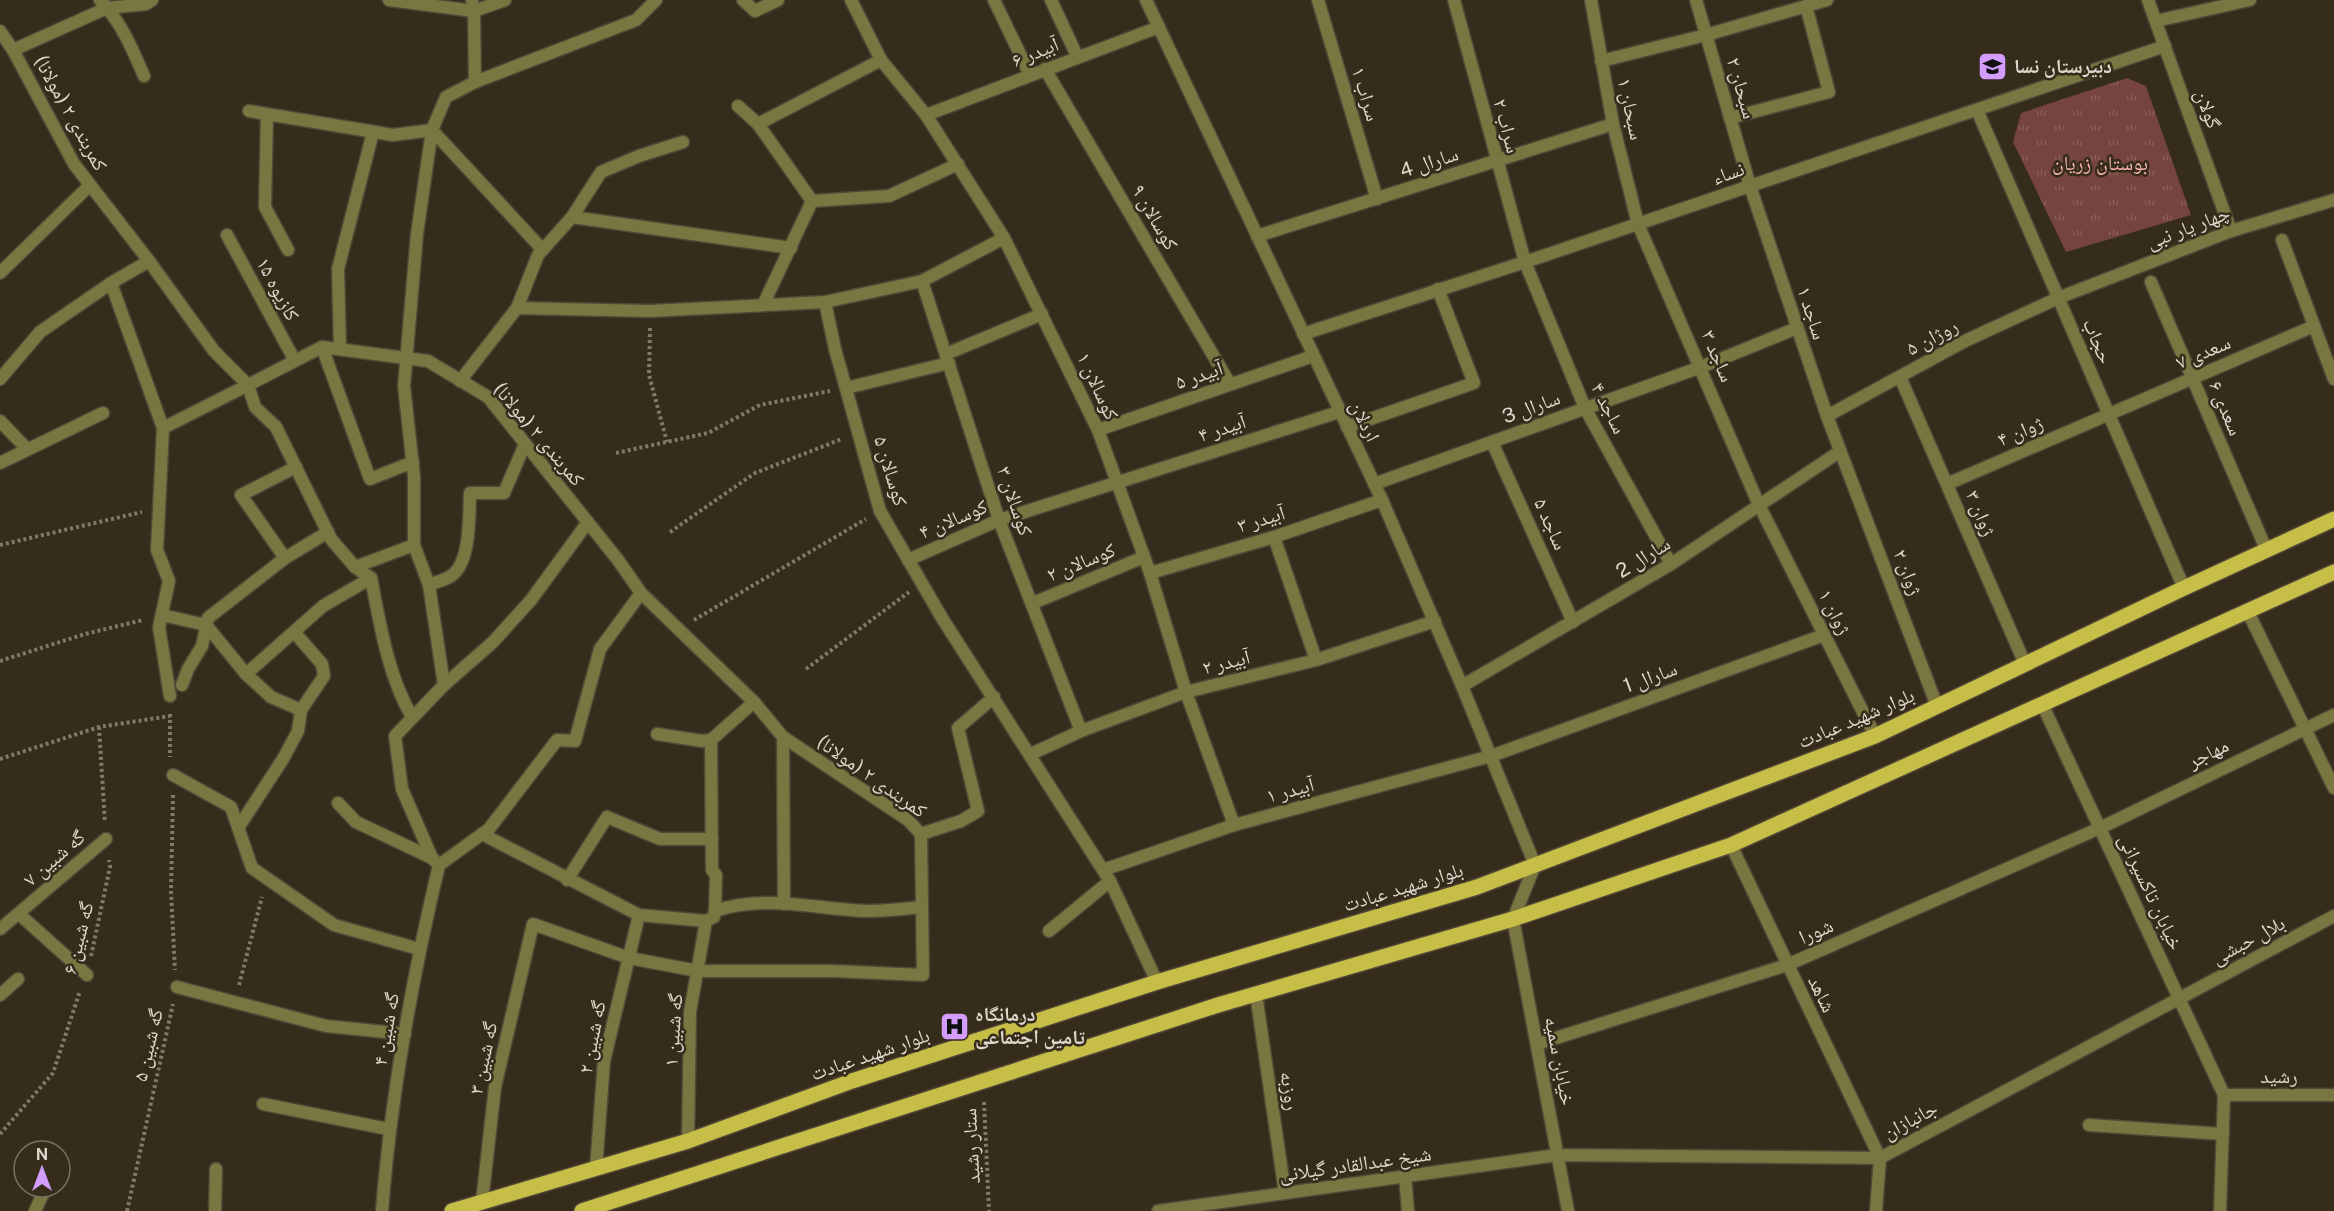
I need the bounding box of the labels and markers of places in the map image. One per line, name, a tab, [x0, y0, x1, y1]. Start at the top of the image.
school or university icon: دبیرستان نسا	[1977, 50, 2009, 82]
place label: دبیرستان نسا	[2014, 54, 2112, 78]
place label: درمانگاه تامین اجتماعی	[975, 1002, 1085, 1050]
hospital icon: درمانگاه تامین اجتماعی	[938, 1010, 970, 1042]

